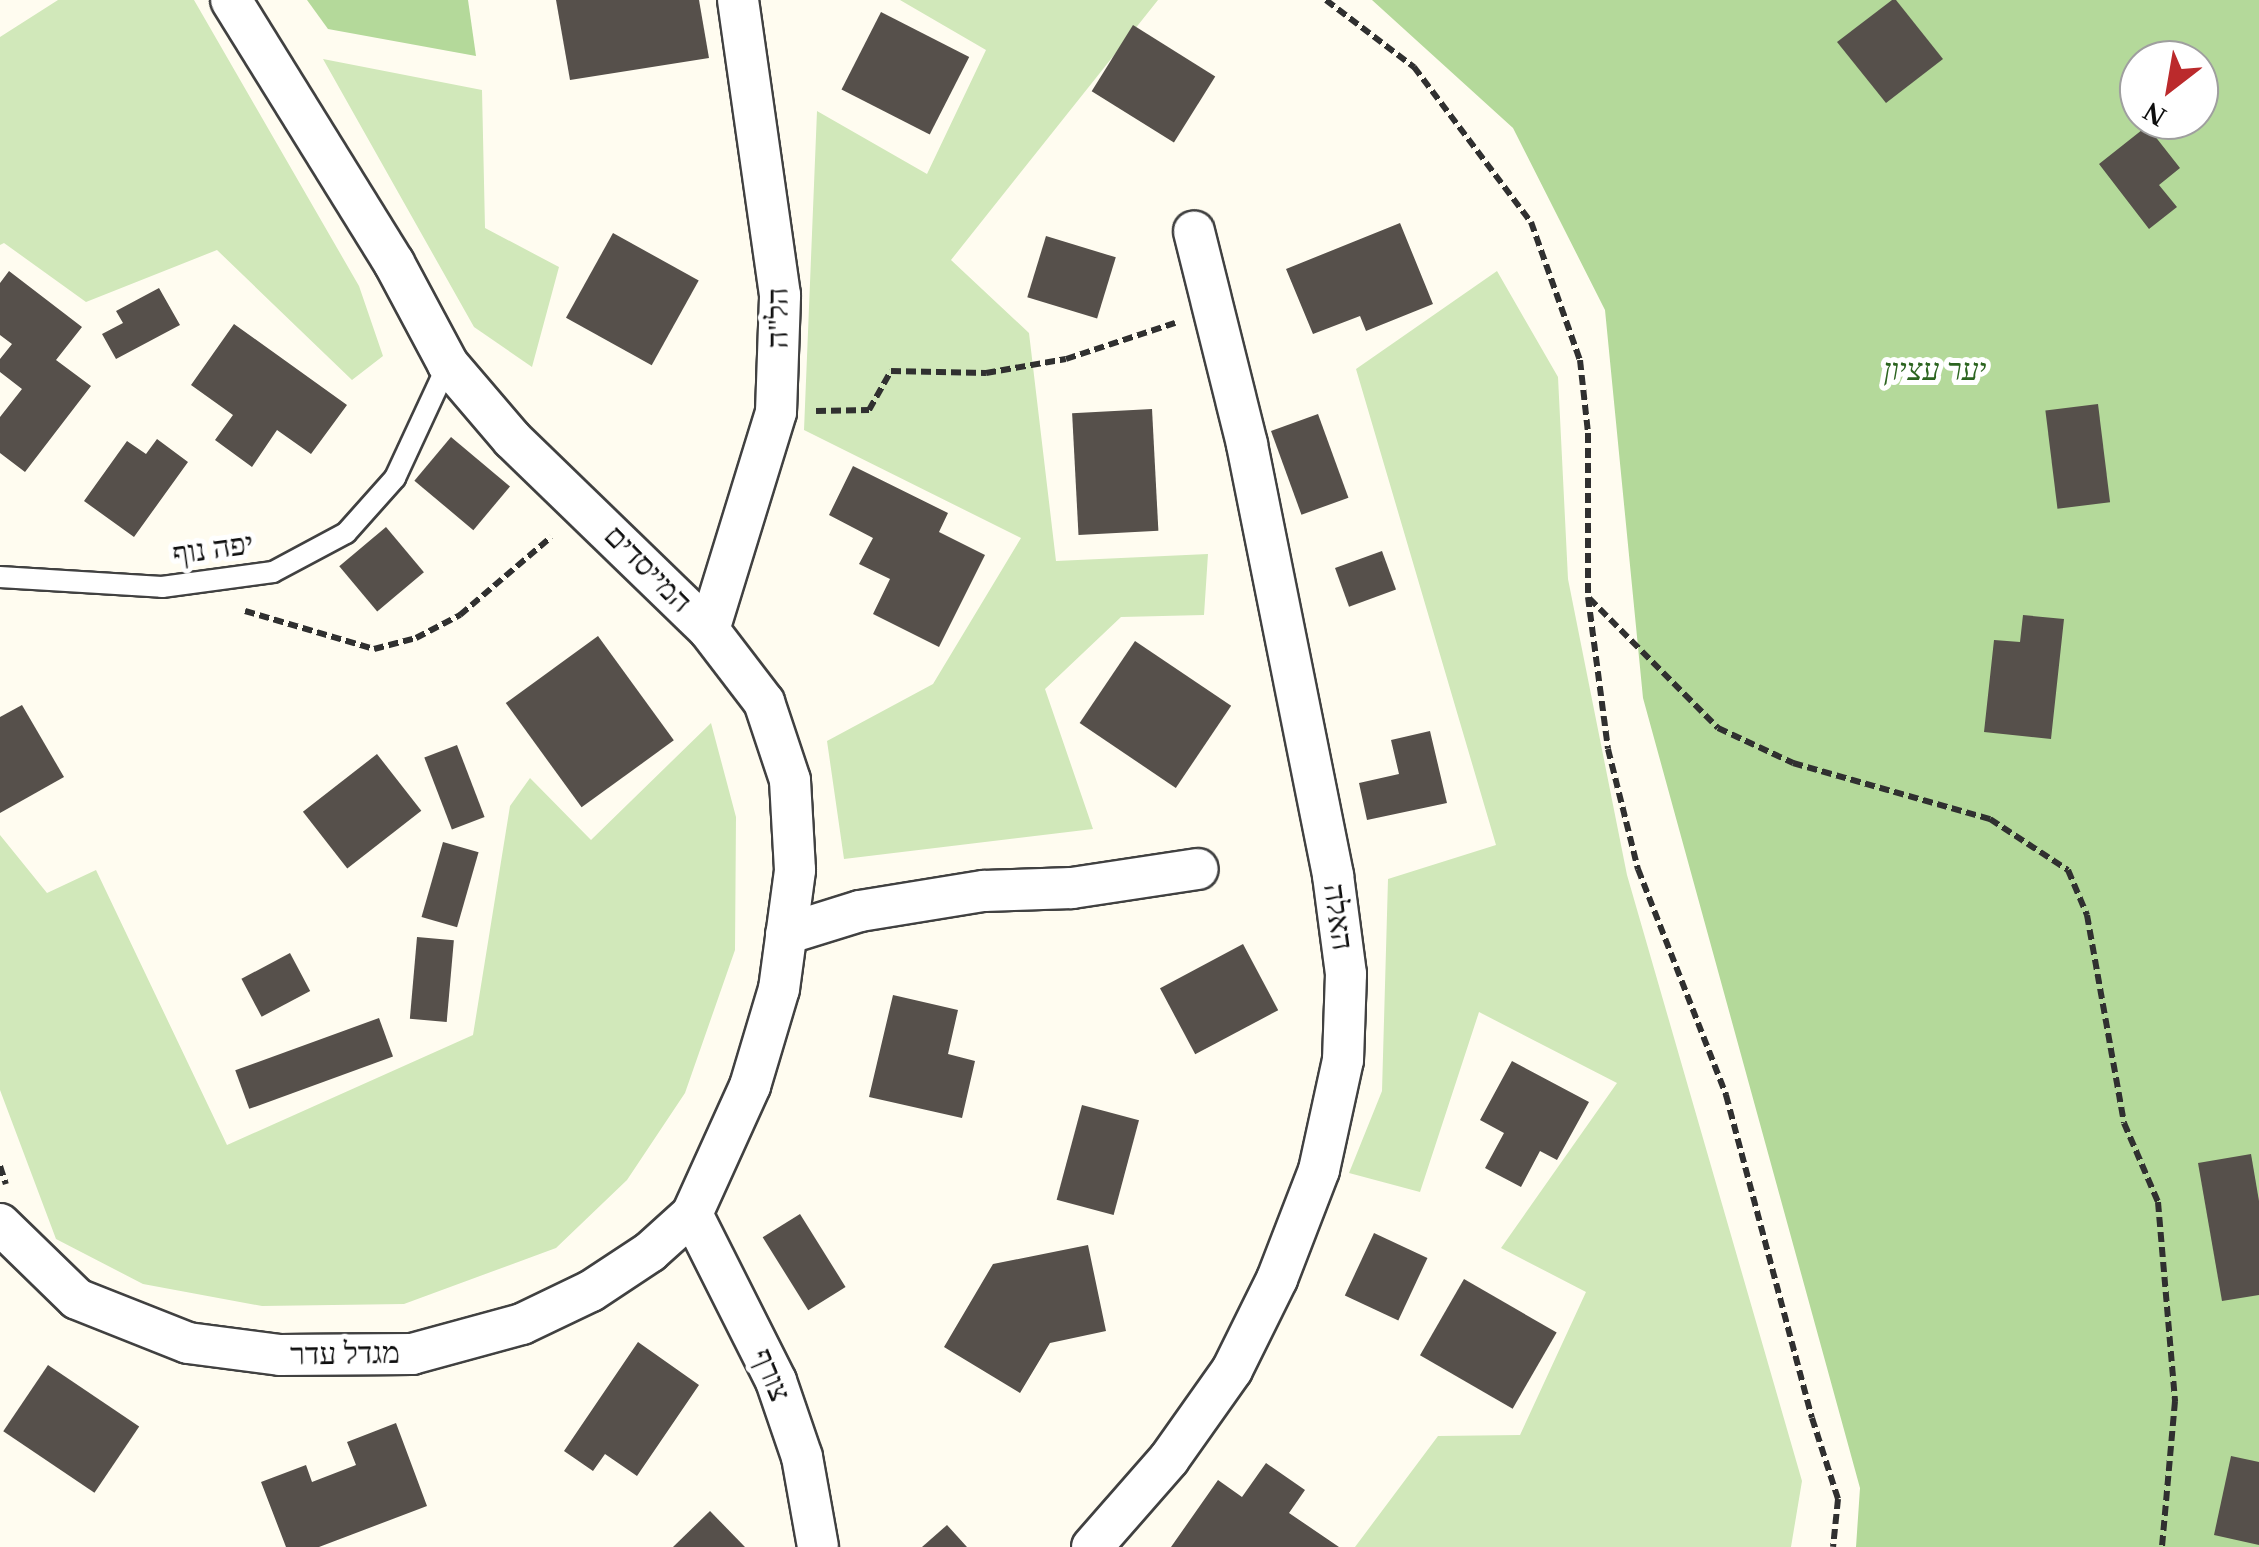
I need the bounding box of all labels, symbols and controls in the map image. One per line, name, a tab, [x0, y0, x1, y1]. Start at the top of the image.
north arrow	[2119, 40, 2219, 140]
text: N	[2138, 96, 2171, 133]
street label: הל"ה	[760, 288, 796, 348]
park label: יער עציון	[1884, 352, 1986, 388]
street label: המייסדים	[597, 518, 699, 620]
street label: יפה נוף	[170, 526, 256, 572]
street label: האלה	[1316, 882, 1360, 952]
street label: מגדל עדר	[290, 1335, 400, 1373]
street label: צורף	[744, 1343, 798, 1407]

